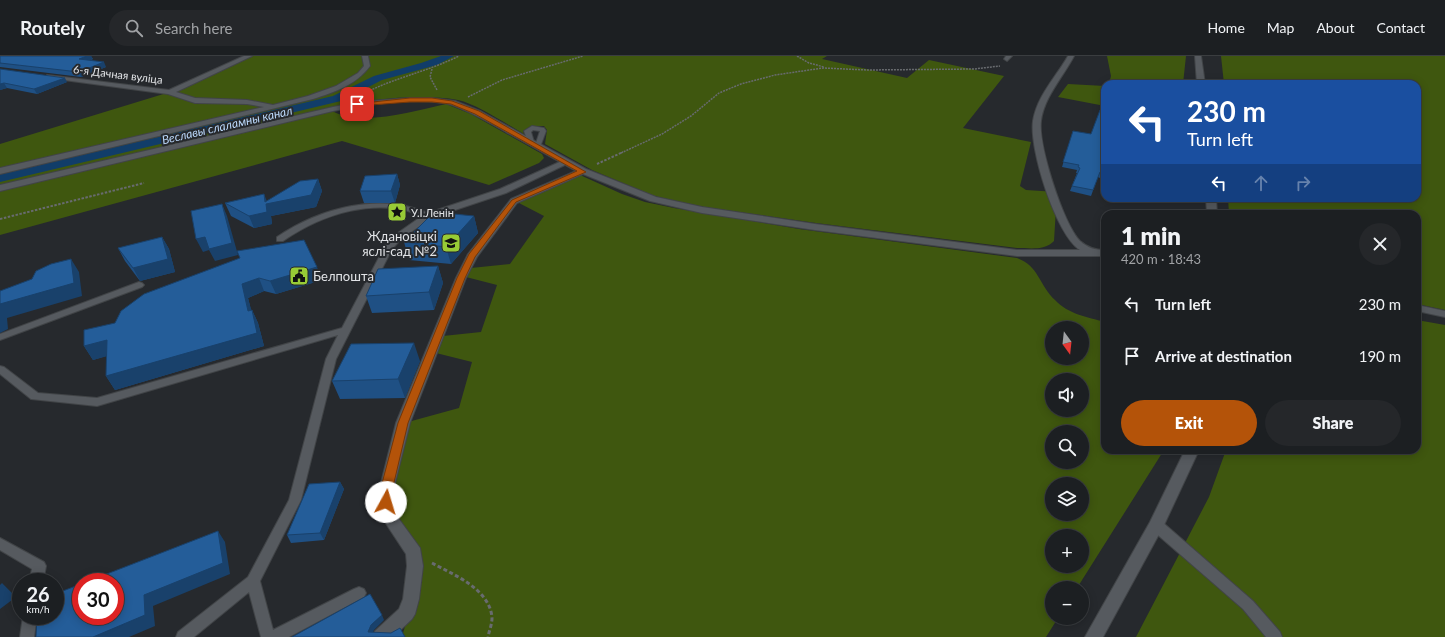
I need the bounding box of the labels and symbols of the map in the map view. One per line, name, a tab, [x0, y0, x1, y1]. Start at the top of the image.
street label: 6-я Дачная вуліца	[73, 62, 163, 86]
pin	[340, 87, 374, 121]
water label: Веславы слаламны канал	[160, 103, 294, 147]
place icon: У.І.Ленін	[386, 201, 408, 223]
place label: У.І.Ленін	[411, 206, 454, 219]
place label: Ждановіцкі яслі-сад №2	[362, 228, 437, 259]
school or university icon: Ждановіцкі яслі-сад №2	[440, 232, 462, 254]
public building icon: Белпошта	[288, 265, 310, 287]
place label: Белпошта	[313, 268, 374, 284]
north arrow	[1045, 321, 1089, 365]
position arrow	[365, 481, 407, 523]
speed limit sign: 30	[72, 573, 124, 625]

